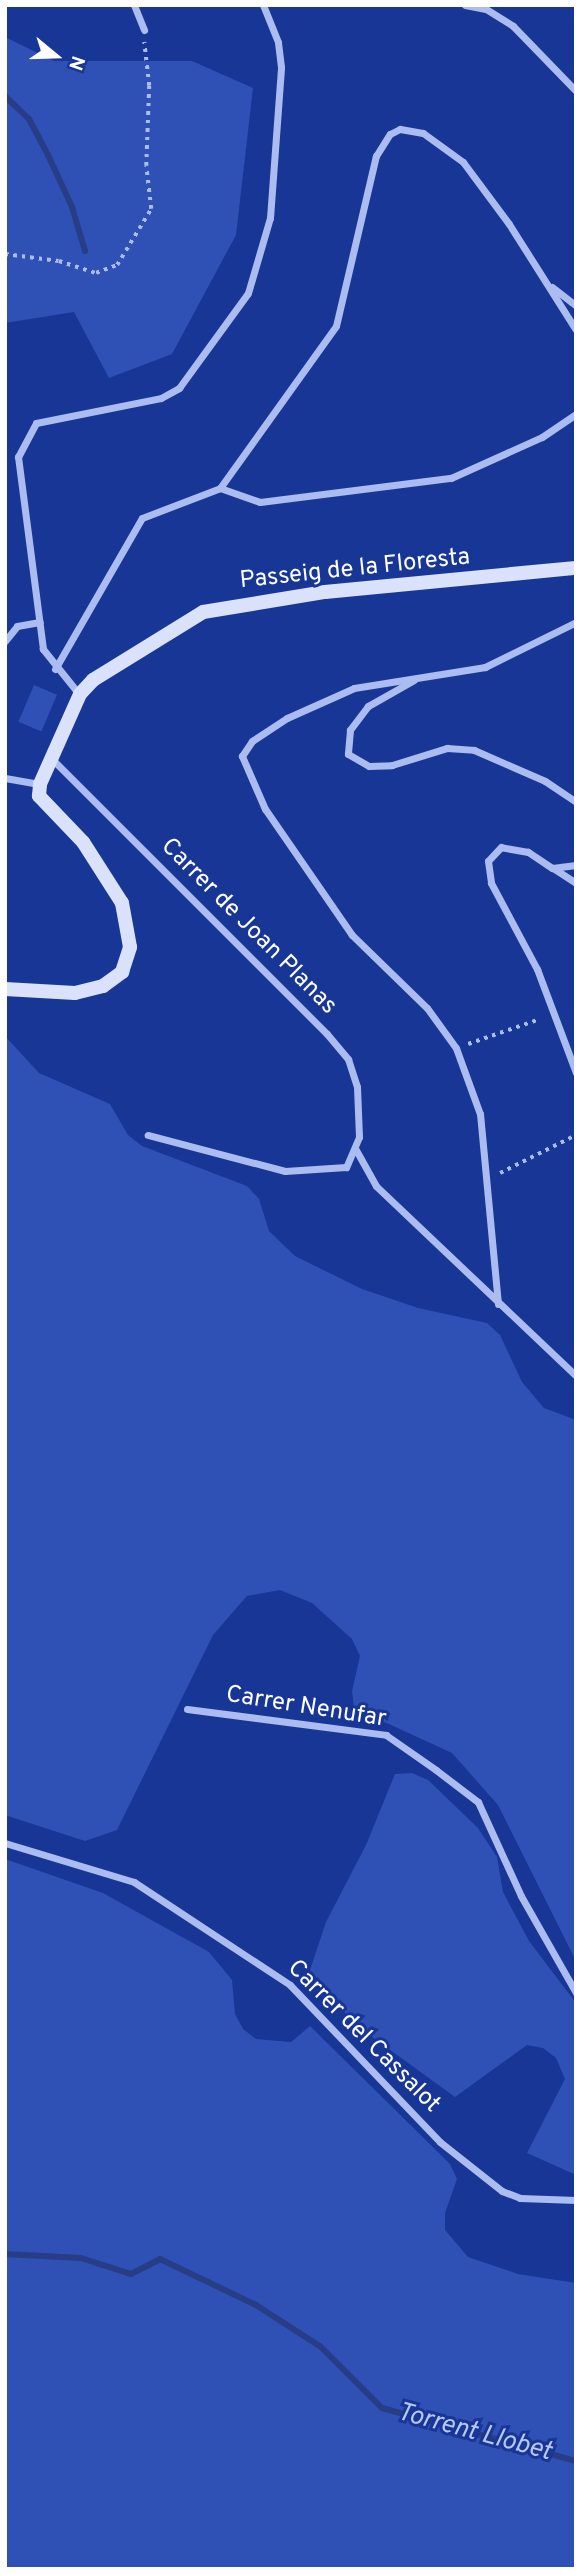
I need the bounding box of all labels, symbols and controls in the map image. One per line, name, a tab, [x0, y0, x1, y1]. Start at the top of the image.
north arrow	[21, 21, 91, 91]
text: N	[62, 52, 89, 73]
street label: Passeig de la Floresta	[239, 544, 471, 596]
street label: Carrer de Joan Planas	[154, 833, 342, 1021]
street label: Carrer Nenufar	[224, 1681, 388, 1735]
street label: Carrer del Cassalot	[281, 1955, 445, 2119]
water label: Torrent Llobet	[393, 2397, 555, 2469]

